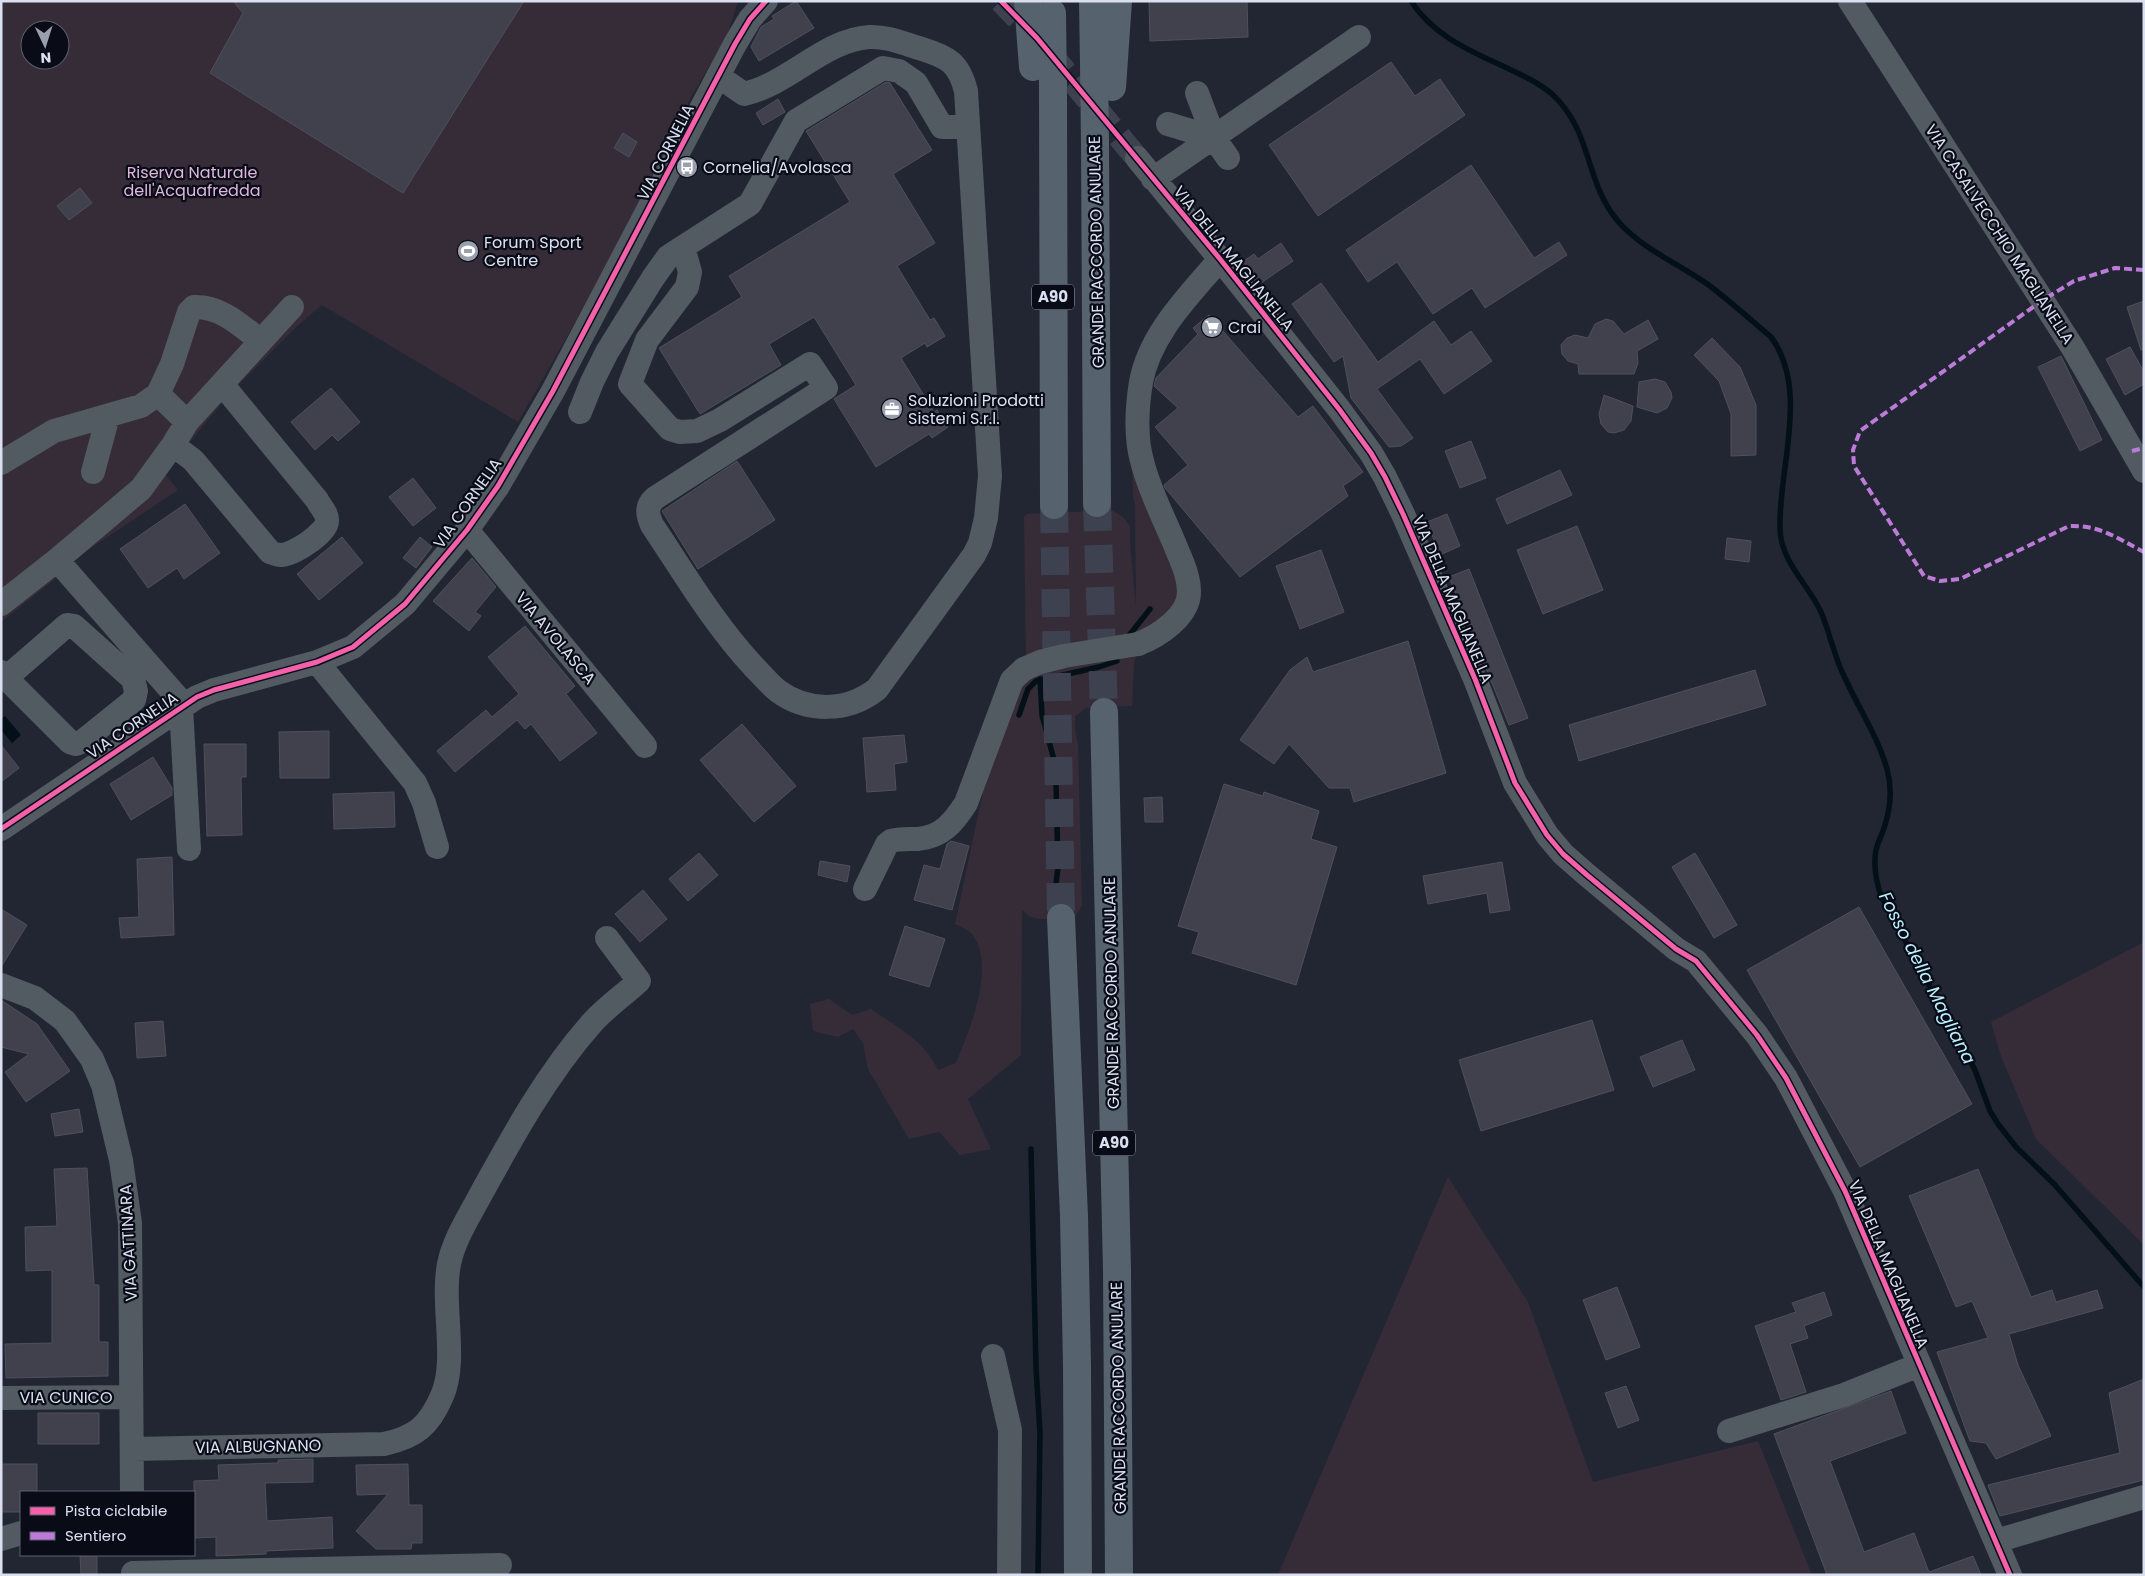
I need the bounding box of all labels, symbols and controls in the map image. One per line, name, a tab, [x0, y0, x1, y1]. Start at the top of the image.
north arrow	[20, 20, 70, 70]
text: N	[40, 48, 52, 68]
street label: VIA CORNELIA	[631, 100, 700, 204]
street label: VIA CASALVECCHIO MAGLIANELLA	[1920, 120, 2080, 349]
street label: GRANDE RACCORDO ANULARE	[1083, 136, 1110, 368]
bus stop icon: Cornelia/Avolasca	[675, 155, 699, 179]
place label: Cornelia/Avolasca	[703, 156, 852, 179]
park label: Riserva Naturale dell'Acquafredda	[123, 161, 261, 202]
street label: VIA DELLA MAGLIANELLA	[1168, 181, 1300, 336]
place label: Forum Sport Centre	[484, 231, 582, 272]
sports icon: Forum Sport Centre	[456, 239, 480, 263]
road number: A90	[1032, 284, 1074, 310]
supermarket icon: Crai	[1200, 315, 1224, 339]
place label: Crai	[1228, 316, 1261, 339]
place label: Soluzioni Prodotti Sistemi S.r.l.	[908, 389, 1044, 430]
office icon: Soluzioni Prodotti Sistemi S.r.l.	[880, 397, 904, 421]
street label: VIA CORNELIA	[428, 453, 507, 553]
street label: VIA DELLA MAGLIANELLA	[1407, 511, 1499, 687]
street label: VIA AVOLASCA	[510, 587, 601, 690]
street label: VIA CORNELIA	[82, 686, 183, 764]
street label: GRANDE RACCORDO ANULARE	[1098, 877, 1125, 1109]
water label: Fosso della Magliana	[1873, 887, 1982, 1068]
road number: A90	[1093, 1130, 1135, 1156]
street label: VIA DELLA MAGLIANELLA	[1843, 1176, 1935, 1352]
street label: VIA GATTINARA	[114, 1184, 143, 1302]
street label: GRANDE RACCORDO ANULARE	[1105, 1282, 1132, 1514]
street label: VIA CUNICO	[19, 1386, 113, 1409]
street label: VIA ALBUGNANO	[195, 1434, 321, 1459]
legend	[20, 1491, 195, 1556]
text: Pista ciclabile	[65, 1500, 167, 1521]
text: Sentiero	[65, 1525, 126, 1546]

